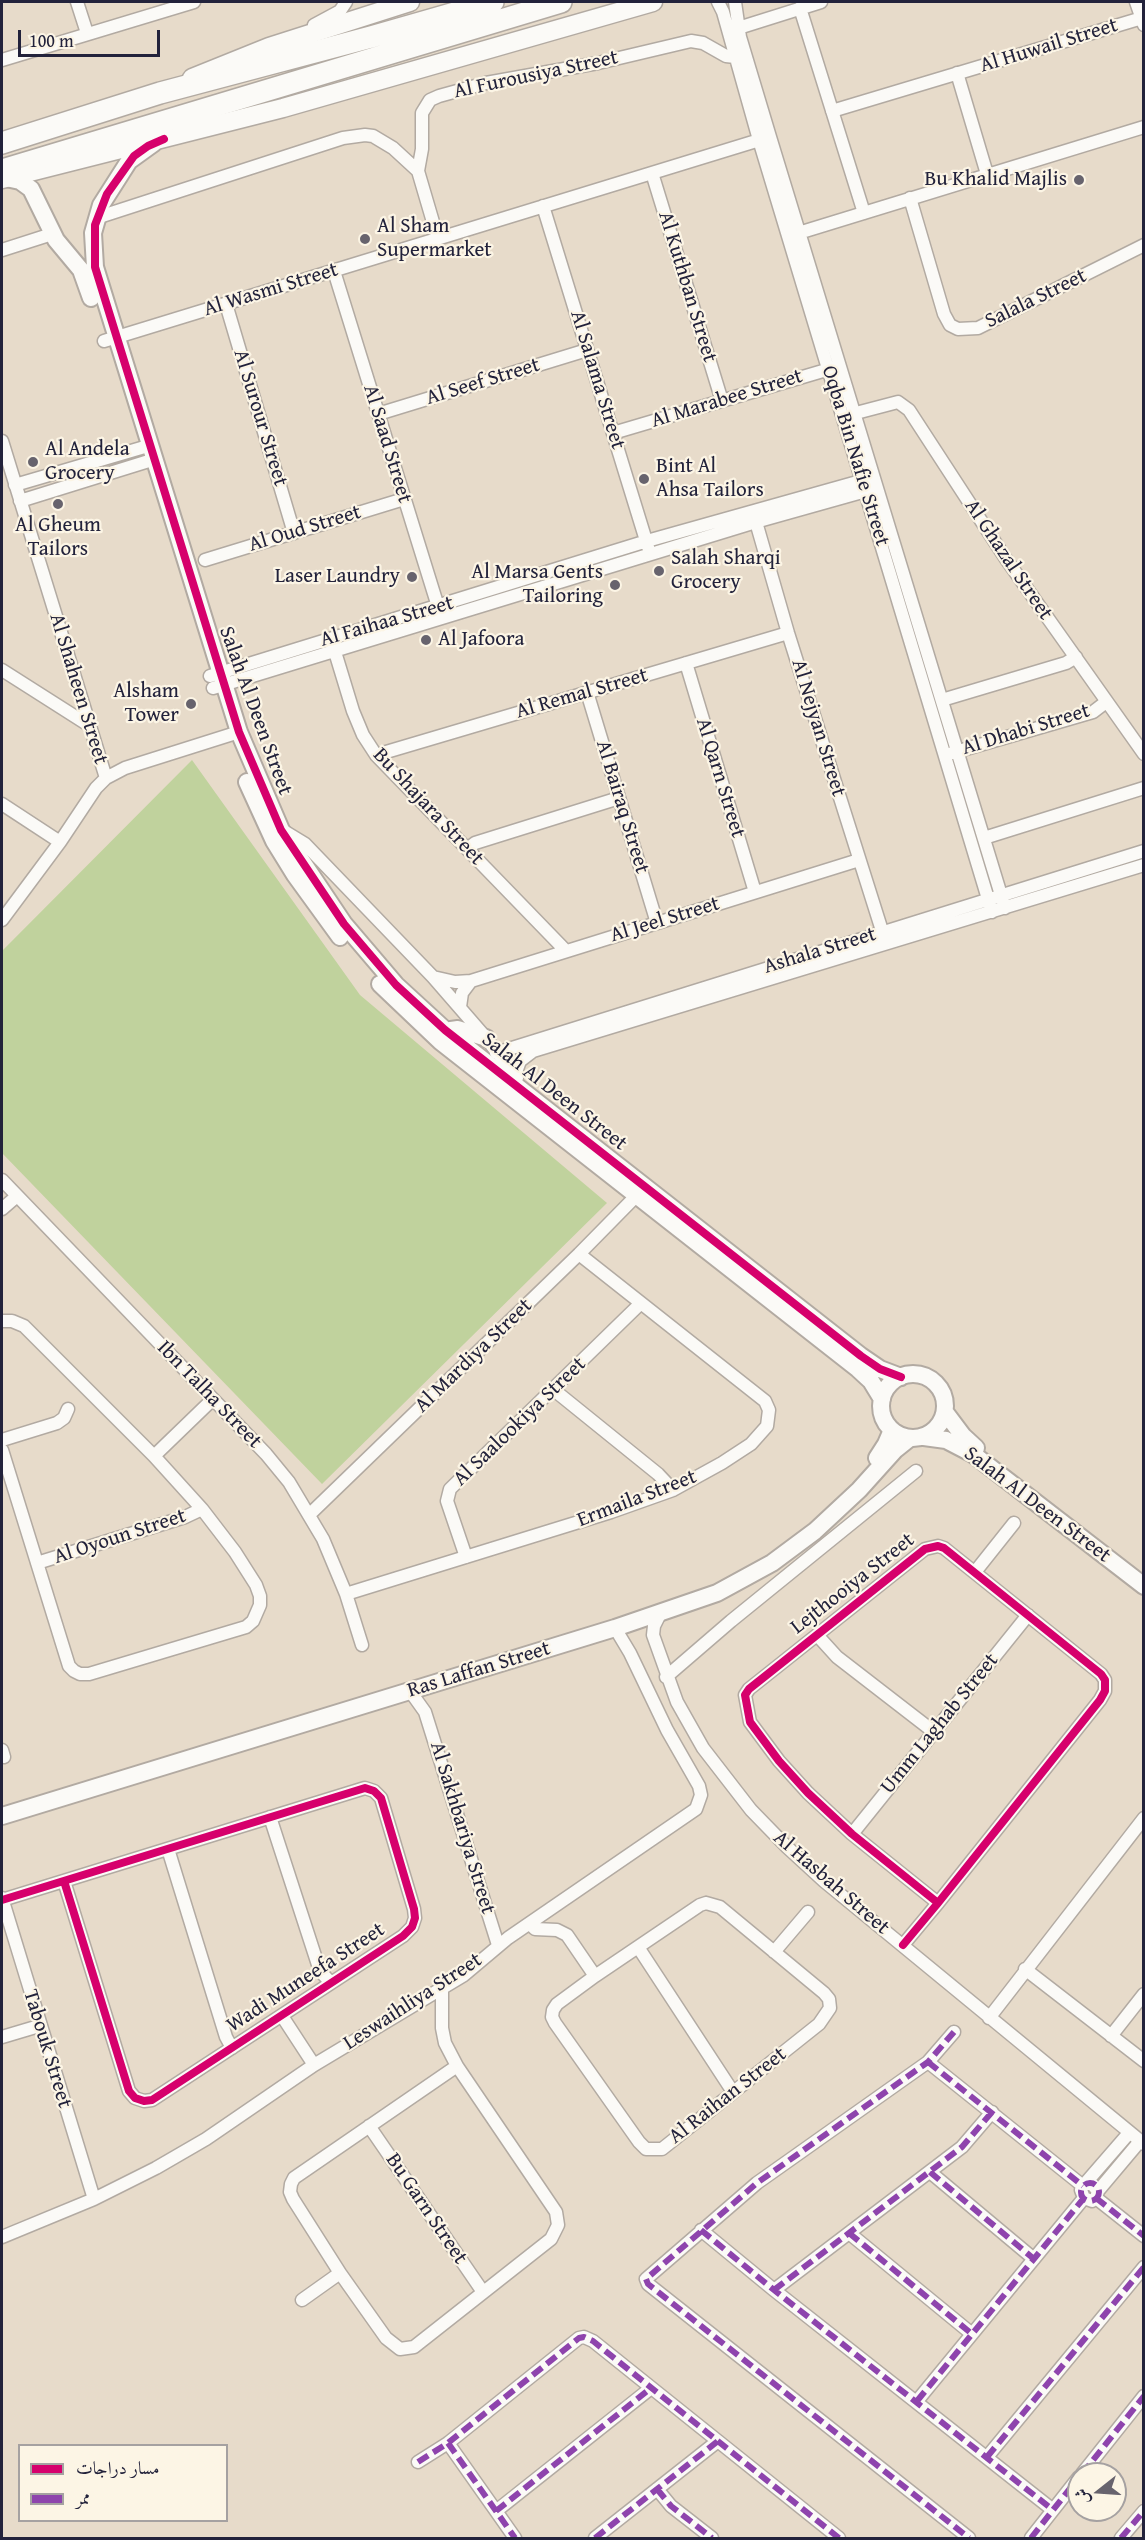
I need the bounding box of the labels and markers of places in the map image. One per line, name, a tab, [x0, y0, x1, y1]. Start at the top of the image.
place label: Bu Khalid Majlis	[924, 167, 1067, 193]
marker: Bu Khalid Majlis	[1072, 173, 1086, 187]
place label: Al Sham Supermarket	[377, 214, 492, 264]
marker: Al Sham Supermarket	[358, 232, 372, 246]
place label: Al Andela Grocery	[45, 437, 130, 487]
place label: Bint Al Ahsa Tailors	[656, 454, 764, 504]
marker: Al Andela Grocery	[26, 455, 40, 469]
marker: Bint Al Ahsa Tailors	[637, 472, 651, 486]
marker: Al Gheum Tailors	[51, 497, 65, 511]
place label: Al Gheum Tailors	[15, 513, 101, 563]
place label: Salah Sharqi Grocery	[671, 546, 781, 596]
place label: Al Marsa Gents Tailoring	[471, 560, 603, 610]
place label: Laser Laundry	[275, 564, 400, 590]
marker: Salah Sharqi Grocery	[652, 564, 666, 578]
marker: Laser Laundry	[405, 570, 419, 584]
marker: Al Marsa Gents Tailoring	[608, 578, 622, 592]
place label: Al Jafoora	[438, 627, 524, 653]
marker: Al Jafoora	[419, 633, 433, 647]
place label: Alsham Tower	[113, 679, 179, 729]
marker: Alsham Tower	[184, 697, 198, 711]

